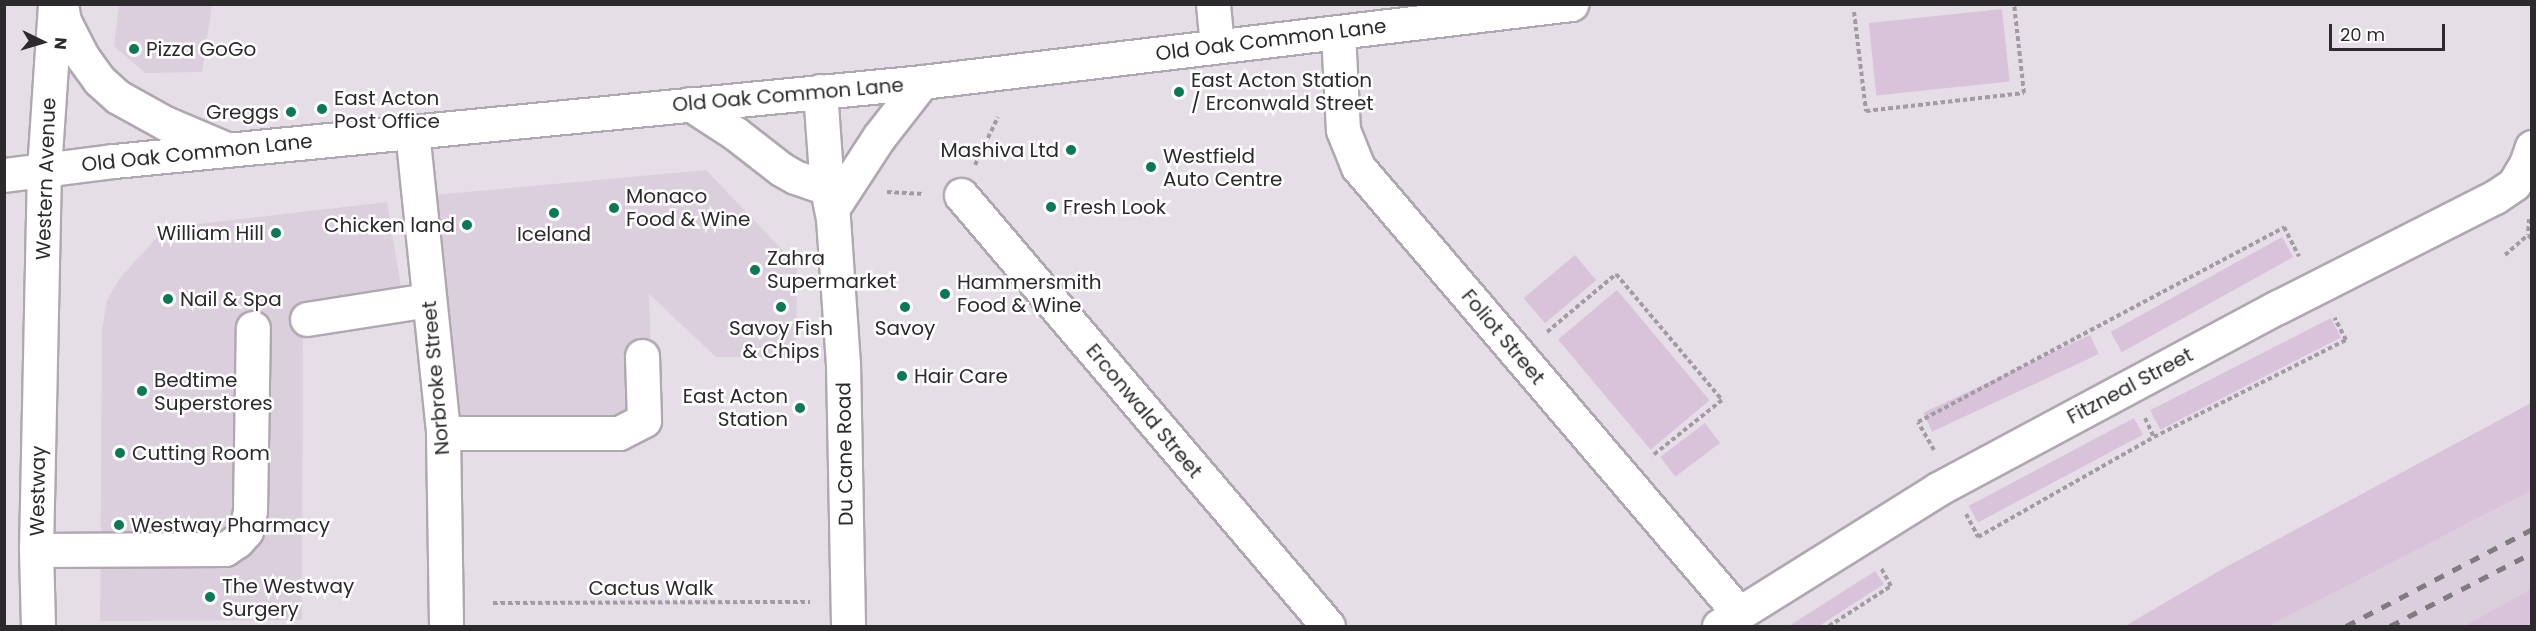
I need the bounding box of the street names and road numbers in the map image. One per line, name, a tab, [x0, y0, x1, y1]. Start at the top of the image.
street label: Old Oak Common Lane	[1154, 14, 1388, 66]
street label: Old Oak Common Lane	[671, 73, 905, 117]
street label: Western Avenue	[31, 97, 61, 261]
street label: Old Oak Common Lane	[80, 129, 314, 177]
street label: Foliot Street	[1456, 285, 1550, 389]
street label: Norbroke Street	[417, 300, 455, 456]
street label: Erconwald Street	[1081, 339, 1207, 483]
street label: Fitzneal Street	[2063, 343, 2197, 429]
street label: Du Cane Road	[832, 382, 858, 526]
street label: Westway	[25, 445, 51, 537]
street label: Cactus Walk	[588, 576, 714, 600]

